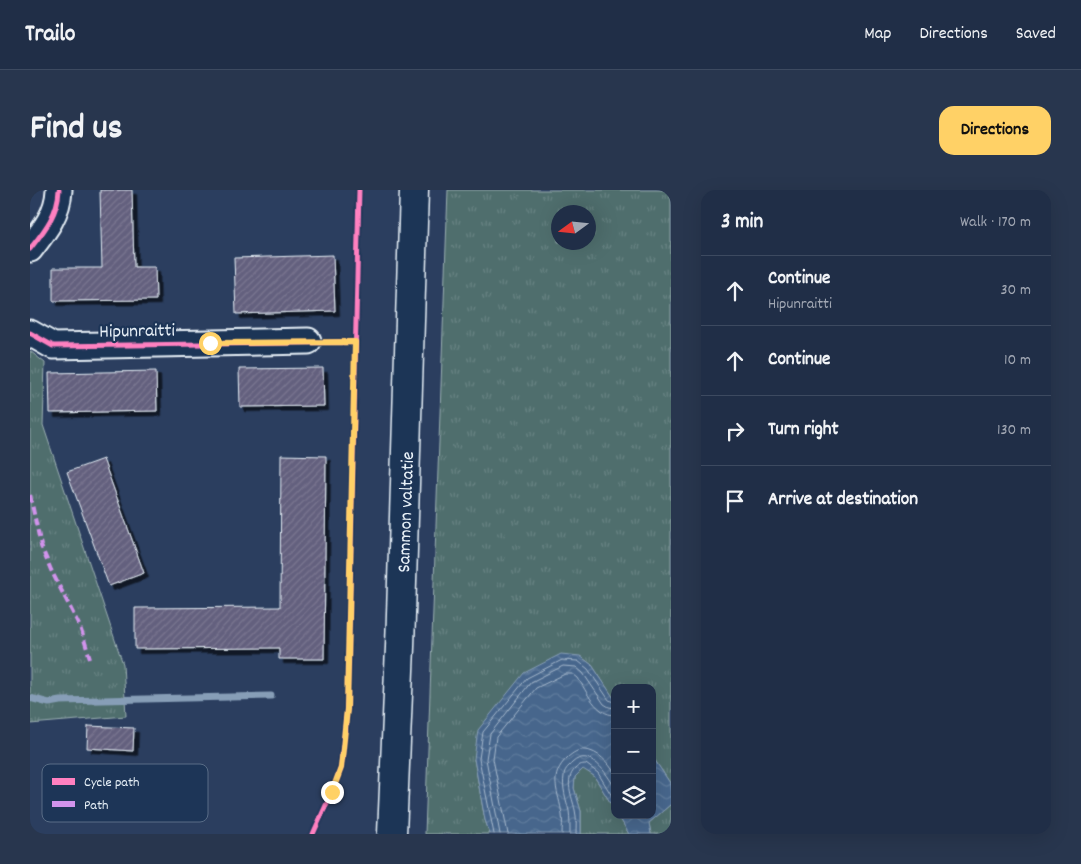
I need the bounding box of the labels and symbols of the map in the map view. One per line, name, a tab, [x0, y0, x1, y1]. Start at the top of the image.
north arrow	[551, 205, 596, 250]
street label: Hipunraitti	[99, 318, 176, 347]
route start	[199, 332, 222, 355]
street label: Sammon valtatie	[392, 451, 423, 573]
legend	[42, 764, 208, 822]
text: Cycle path	[84, 773, 140, 793]
route end	[321, 781, 344, 804]
text: Path	[84, 796, 109, 816]

